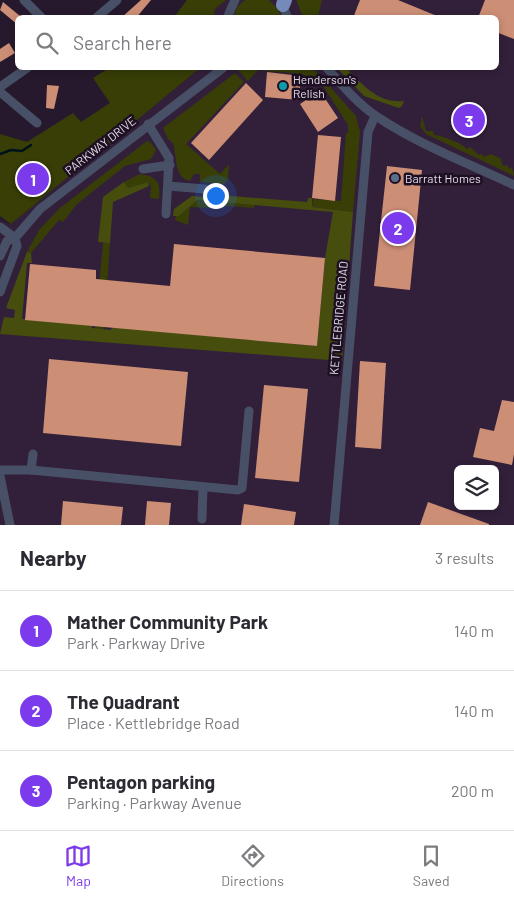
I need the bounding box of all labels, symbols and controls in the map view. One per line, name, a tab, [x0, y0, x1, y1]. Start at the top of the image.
search box	[15, 15, 499, 70]
icon: search	[33, 29, 61, 57]
text: Search here	[73, 31, 172, 54]
place label: Henderson's Relish	[293, 72, 357, 100]
marker: Henderson's Relish	[277, 80, 289, 92]
pin: 3	[453, 101, 485, 139]
street label: PARKWAY DRIVE	[62, 113, 138, 177]
pin: 1	[17, 160, 49, 198]
place label: Barratt Homes	[405, 171, 481, 185]
marker: Barratt Homes	[389, 172, 401, 184]
your location	[203, 183, 229, 209]
pin: 2	[382, 209, 414, 247]
street label: KETTLEBRIDGE ROAD	[326, 260, 350, 376]
map controls	[454, 465, 499, 510]
button: layers	[454, 465, 499, 510]
text: Nearby	[20, 545, 86, 570]
text: 3 results	[435, 548, 494, 567]
text: Mather Community Park	[67, 610, 268, 633]
text: 1	[33, 621, 39, 640]
text: 140 m	[454, 621, 494, 640]
text: Park · Parkway Drive	[67, 633, 205, 652]
text: The Quadrant	[67, 690, 180, 713]
text: 2	[32, 701, 40, 720]
text: 140 m	[454, 701, 494, 720]
text: Place · Kettlebridge Road	[67, 713, 240, 732]
text: Pentagon parking	[67, 770, 215, 793]
text: 3	[32, 781, 40, 800]
text: 200 m	[451, 781, 494, 800]
text: Parking · Parkway Avenue	[67, 793, 242, 812]
tab: Map	[64, 842, 92, 889]
tab: Directions	[221, 842, 284, 889]
tab: Saved	[413, 842, 450, 889]

